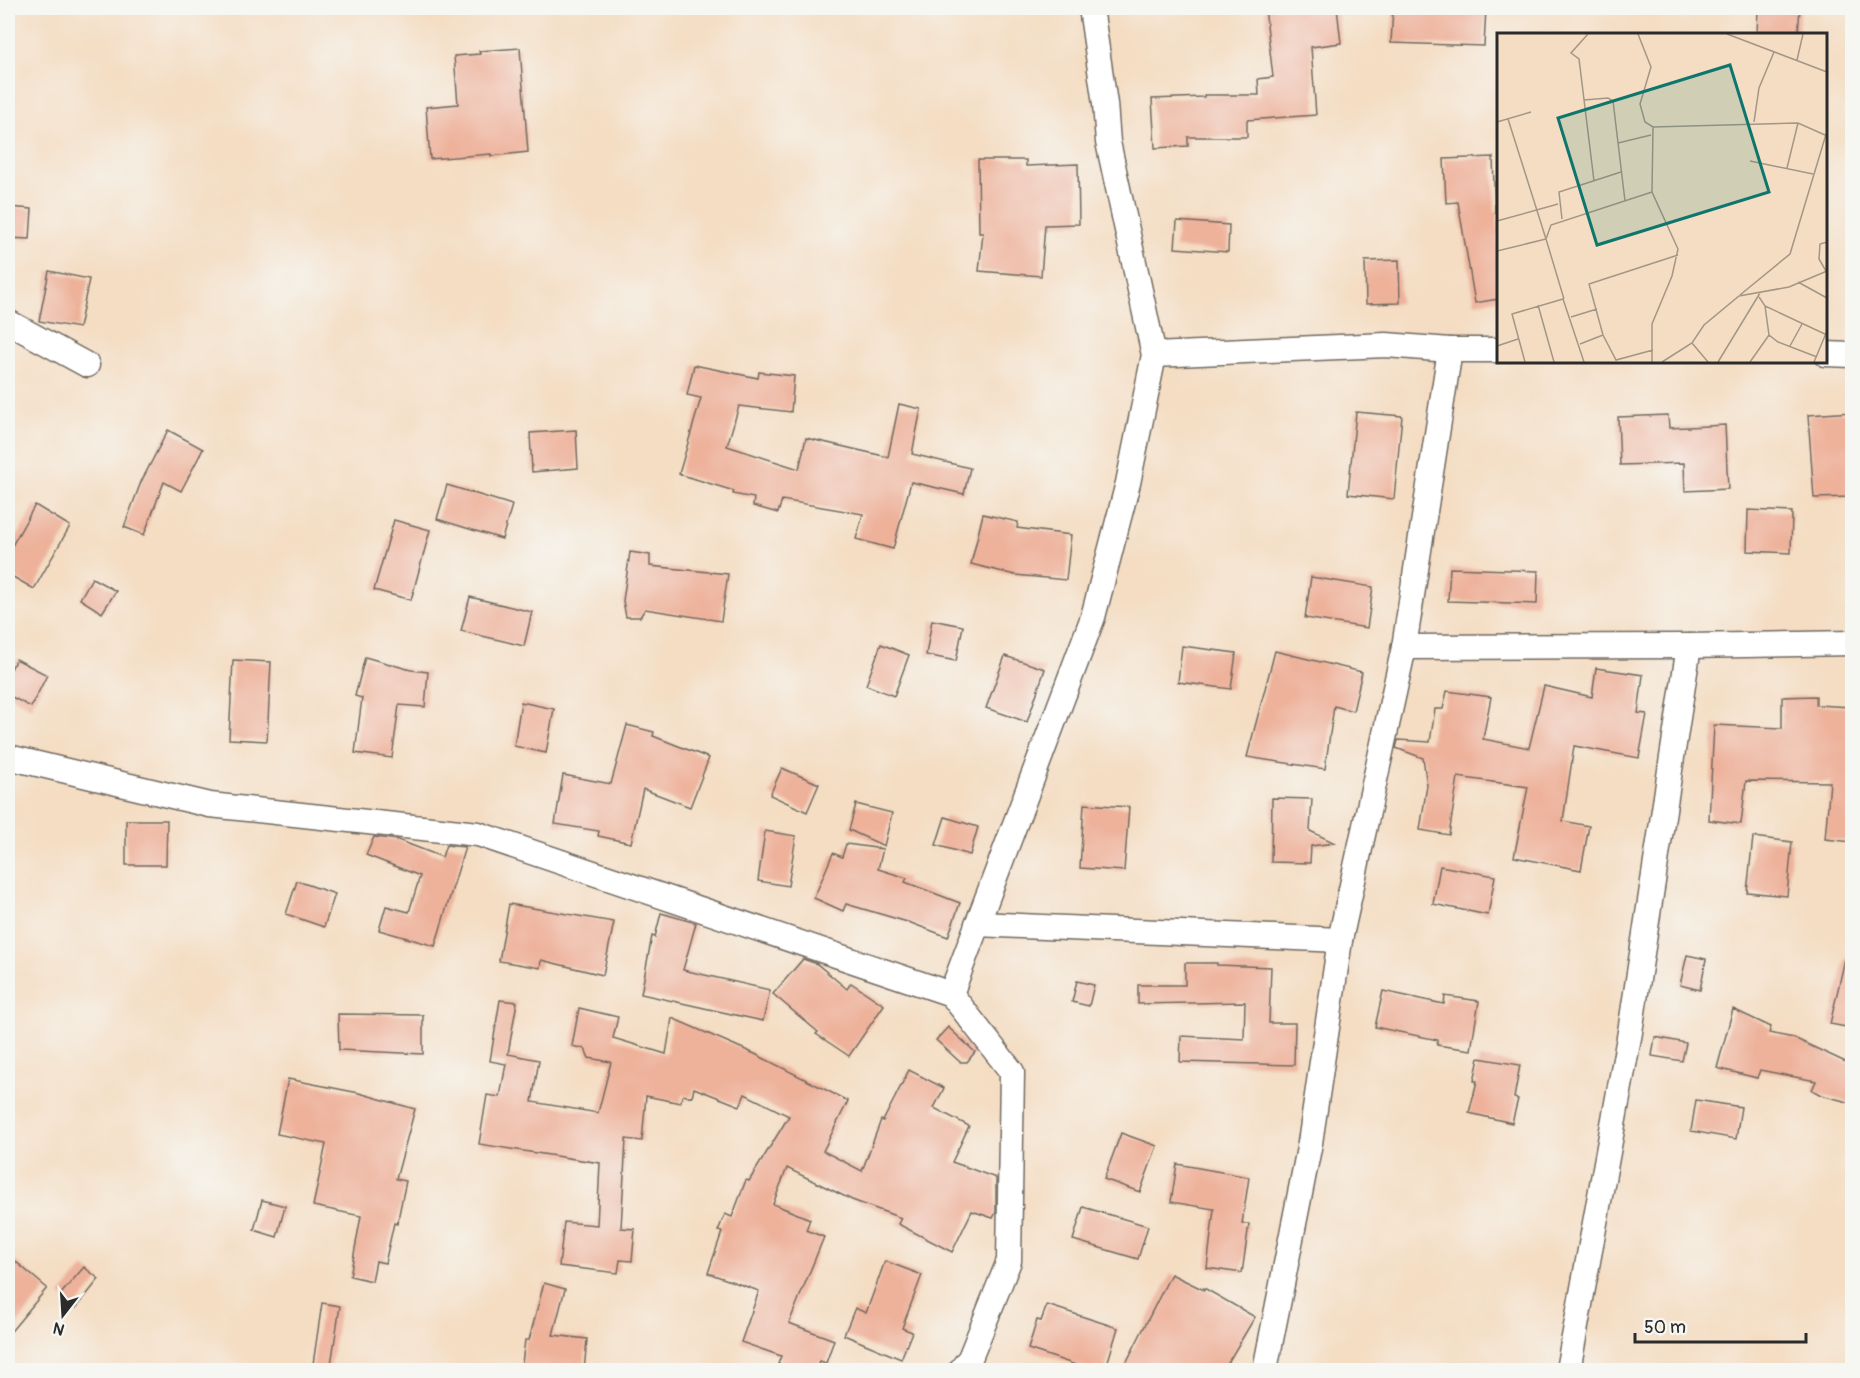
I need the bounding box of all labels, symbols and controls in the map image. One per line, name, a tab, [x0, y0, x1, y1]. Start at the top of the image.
inset map	[1497, 33, 1827, 363]
north arrow	[33, 1285, 93, 1345]
scale bar	[1635, 1306, 1806, 1344]
text: 50 m	[1644, 1316, 1686, 1339]
text: N	[51, 1317, 67, 1340]

